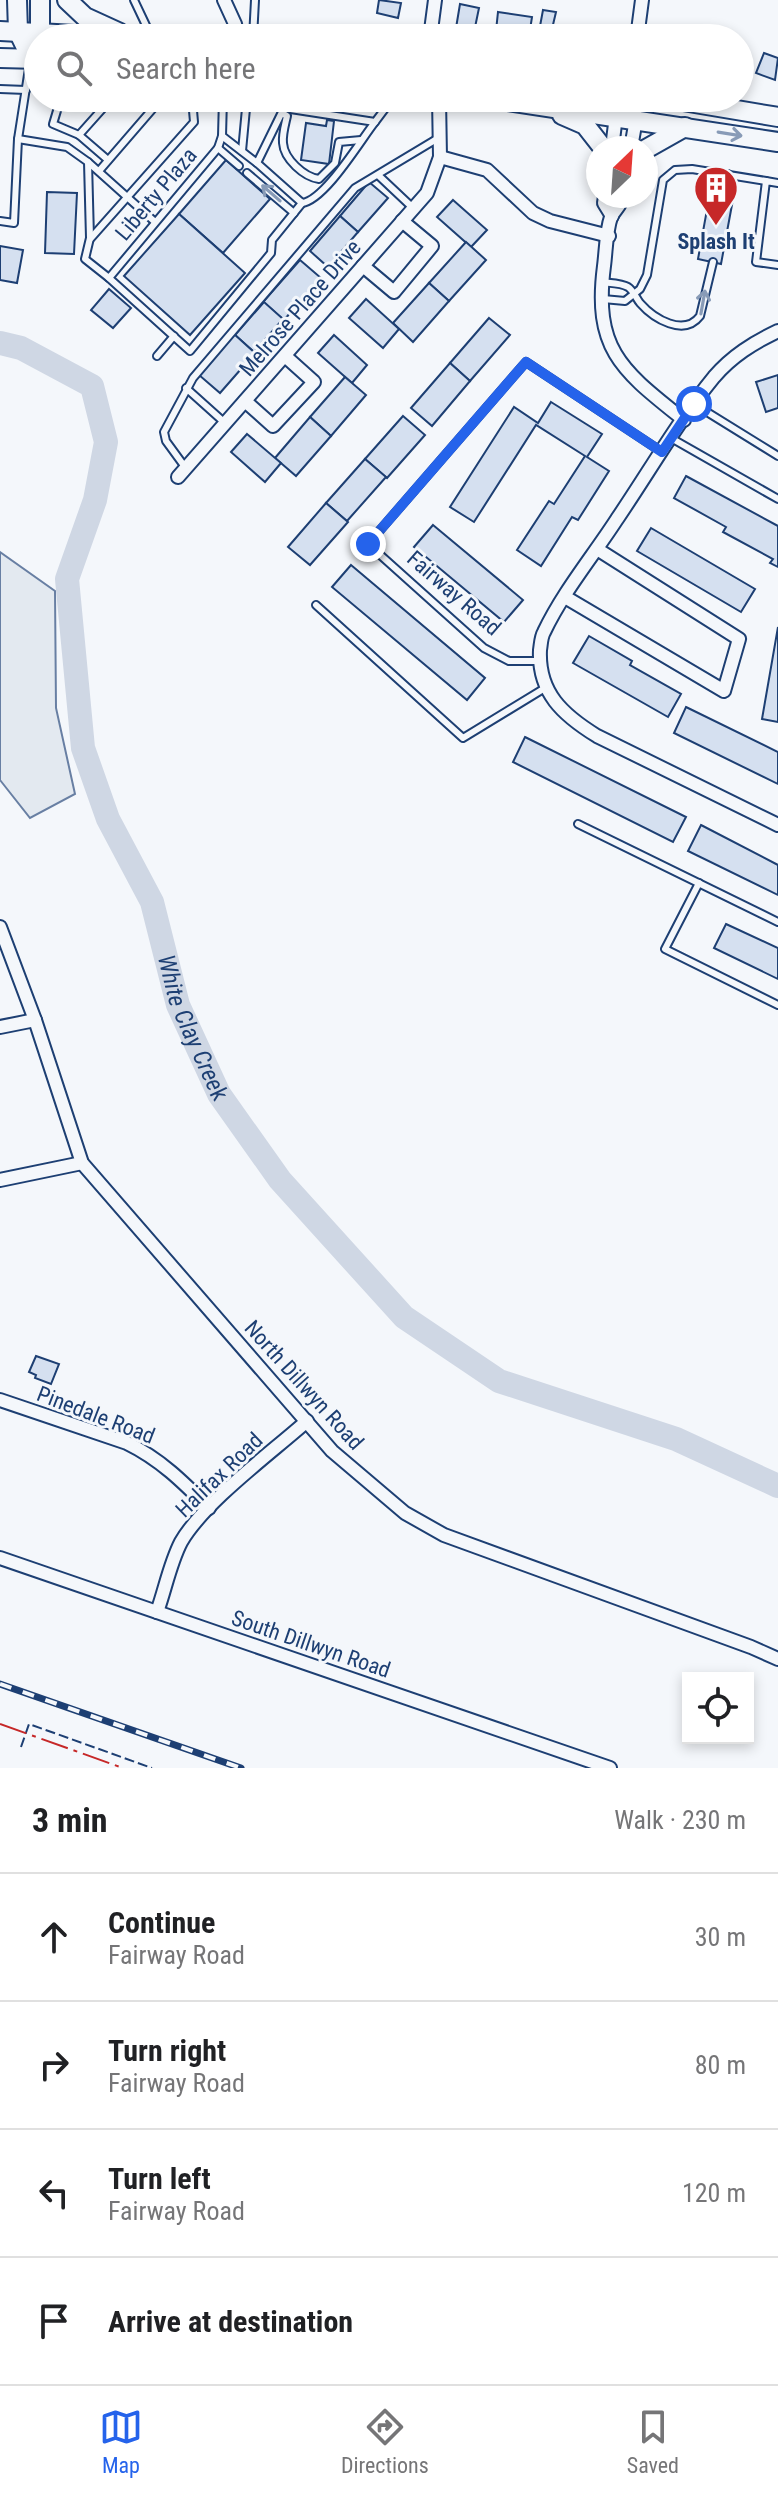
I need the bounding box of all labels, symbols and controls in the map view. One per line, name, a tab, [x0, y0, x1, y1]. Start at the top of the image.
search box	[24, 24, 754, 112]
icon: search	[52, 46, 96, 90]
text: Search here	[116, 51, 256, 86]
one-way arrow	[717, 127, 742, 142]
north arrow	[586, 136, 658, 208]
street label: Liberty Plaza	[110, 143, 202, 245]
building icon: Splash It	[692, 164, 740, 227]
one-way arrow	[261, 184, 281, 202]
place label: Splash It	[677, 229, 755, 254]
street label: Melrose Place Drive	[234, 235, 366, 381]
one-way arrow	[696, 289, 711, 315]
route start	[676, 386, 712, 422]
route end	[350, 526, 386, 562]
street label: Fairway Road	[402, 546, 506, 640]
water label: White Clay Creek	[152, 952, 234, 1107]
street label: North Dillwyn Road	[239, 1315, 369, 1455]
street label: Pinedale Road	[34, 1381, 158, 1449]
street label: Halifax Road	[171, 1428, 267, 1522]
street label: South Dillwyn Road	[228, 1605, 394, 1683]
map controls	[682, 1672, 754, 1744]
button: locate	[682, 1672, 754, 1744]
text: 3 min	[32, 1800, 108, 1840]
text: Walk · 230 m	[614, 1805, 746, 1835]
text: Continue	[108, 1905, 215, 1940]
icon: ahead	[32, 1915, 76, 1959]
text: 30 m	[695, 1922, 746, 1952]
text: Fairway Road	[108, 1940, 245, 1970]
text: Turn right	[108, 2033, 226, 2068]
icon: right	[32, 2043, 76, 2087]
text: 80 m	[695, 2050, 746, 2080]
text: Fairway Road	[108, 2068, 245, 2098]
text: Turn left	[108, 2161, 211, 2196]
icon: left	[32, 2171, 76, 2215]
text: 120 m	[682, 2178, 746, 2208]
text: Fairway Road	[108, 2196, 245, 2226]
icon: arrive	[32, 2299, 76, 2343]
text: Arrive at destination	[108, 2304, 353, 2339]
tab: Map	[99, 2405, 143, 2478]
tab: Directions	[341, 2405, 429, 2478]
tab: Saved	[627, 2405, 679, 2478]

